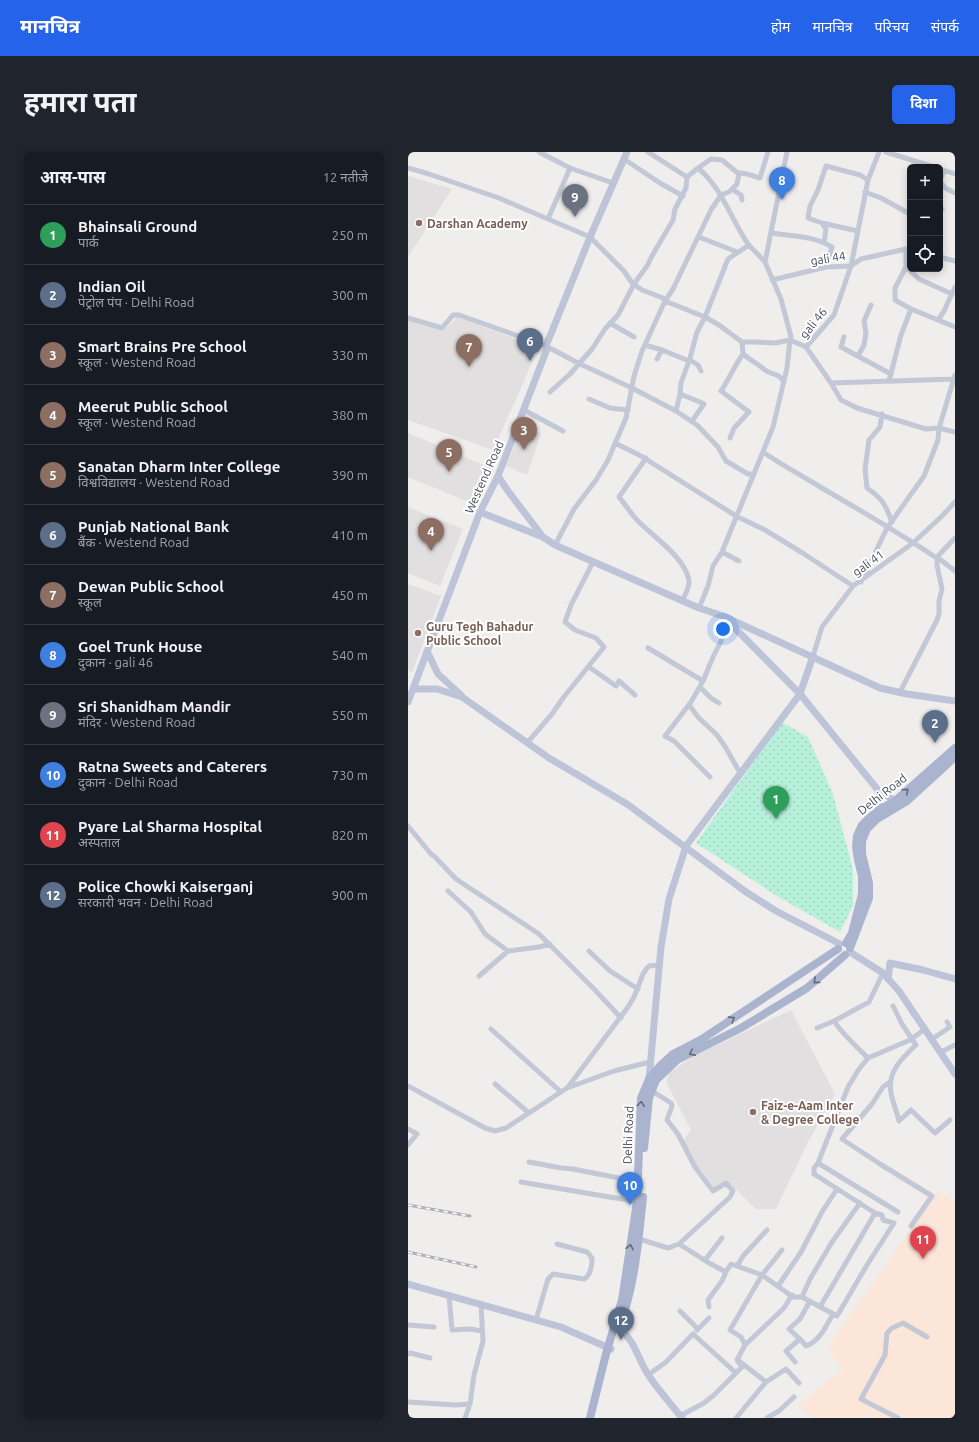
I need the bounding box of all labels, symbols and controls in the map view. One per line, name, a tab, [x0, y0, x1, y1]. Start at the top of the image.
text: मानचित्र	[20, 15, 80, 37]
text: होम	[771, 19, 790, 35]
text: मानचित्र	[812, 19, 853, 35]
text: परिचय	[875, 19, 909, 35]
text: संपर्क	[931, 19, 959, 35]
button: दिशा	[892, 85, 955, 124]
text: हमारा पता	[24, 86, 136, 117]
map controls	[907, 164, 943, 272]
button: +	[907, 164, 943, 200]
text: आस-पास	[40, 167, 106, 186]
pin: 8	[769, 167, 795, 200]
text: 12 नतीजे	[323, 170, 368, 184]
pin: 9	[562, 184, 588, 217]
button: −	[907, 200, 943, 236]
place label: Darshan Academy	[427, 217, 528, 230]
text: Bhainsali Ground	[78, 218, 197, 235]
marker: Darshan Academy	[414, 218, 424, 228]
text: 1	[49, 228, 57, 242]
text: 250 m	[332, 228, 368, 242]
text: पार्क	[78, 235, 99, 249]
button: locate	[907, 236, 943, 272]
street label: gali 44	[809, 249, 847, 267]
text: Indian Oil	[78, 278, 145, 295]
text: 2	[49, 288, 57, 302]
text: 300 m	[332, 288, 368, 302]
text: पेट्रोल पंप · Delhi Road	[78, 295, 194, 309]
street label: gali 46	[797, 305, 829, 341]
pin: 6	[517, 328, 543, 361]
pin: 7	[456, 334, 482, 367]
text: Smart Brains Pre School	[78, 338, 247, 355]
text: 3	[49, 348, 57, 362]
text: 330 m	[332, 348, 368, 362]
text: स्कूल · Westend Road	[78, 355, 196, 369]
text: Meerut Public School	[78, 398, 228, 415]
text: 4	[49, 408, 57, 422]
text: 380 m	[332, 408, 368, 422]
text: स्कूल · Westend Road	[78, 415, 196, 429]
pin: 3	[511, 417, 537, 450]
pin: 5	[436, 439, 462, 472]
street label: Westend Road	[462, 439, 506, 515]
text: Sanatan Dharm Inter College	[78, 458, 281, 475]
text: 5	[49, 468, 57, 482]
text: 390 m	[332, 468, 368, 482]
text: विश्वविद्यालय · Westend Road	[78, 475, 230, 489]
text: Punjab National Bank	[78, 518, 229, 535]
pin: 4	[418, 518, 444, 551]
text: 6	[49, 528, 57, 542]
text: 410 m	[332, 528, 368, 542]
text: बैंक · Westend Road	[78, 535, 189, 549]
street label: gali 41	[850, 547, 886, 579]
text: Dewan Public School	[78, 578, 224, 595]
text: 7	[49, 588, 57, 602]
text: 450 m	[332, 588, 368, 602]
text: स्कूल	[78, 595, 102, 609]
your location	[713, 619, 733, 639]
place label: Guru Tegh Bahadur Public School	[426, 620, 534, 647]
marker: Guru Tegh Bahadur Public School	[413, 628, 423, 638]
text: Goel Trunk House	[78, 638, 202, 655]
text: 8	[49, 648, 57, 662]
text: 540 m	[332, 648, 368, 662]
text: दुकान · gali 46	[78, 655, 153, 669]
text: Sri Shanidham Mandir	[78, 698, 231, 715]
text: 9	[49, 708, 57, 722]
text: 550 m	[332, 708, 368, 722]
pin: 2	[922, 710, 948, 743]
text: मंदिर · Westend Road	[78, 715, 195, 729]
text: Ratna Sweets and Caterers	[78, 758, 267, 775]
text: 10	[46, 768, 60, 782]
text: 730 m	[332, 768, 368, 782]
street label: Delhi Road	[855, 771, 909, 817]
text: दुकान · Delhi Road	[78, 775, 178, 789]
pin: 1	[763, 786, 789, 819]
one-way arrow	[901, 789, 909, 796]
text: Pyare Lal Sharma Hospital	[78, 818, 262, 835]
text: 11	[46, 828, 60, 842]
text: 820 m	[332, 828, 368, 842]
text: अस्पताल	[78, 835, 120, 849]
text: Police Chowki Kaiserganj	[78, 878, 253, 895]
text: 12	[46, 888, 60, 902]
text: 900 m	[332, 888, 368, 902]
text: सरकारी भवन · Delhi Road	[78, 895, 213, 909]
one-way arrow	[813, 976, 821, 983]
one-way arrow	[728, 1016, 735, 1024]
one-way arrow	[688, 1048, 696, 1056]
place label: Faiz-e-Aam Inter & Degree College	[761, 1099, 859, 1126]
one-way arrow	[636, 1101, 645, 1107]
street label: Delhi Road	[620, 1106, 636, 1164]
marker: Faiz-e-Aam Inter & Degree College	[748, 1107, 758, 1117]
pin: 10	[617, 1172, 643, 1205]
pin: 11	[910, 1226, 936, 1259]
one-way arrow	[625, 1244, 634, 1250]
pin: 12	[608, 1307, 634, 1340]

